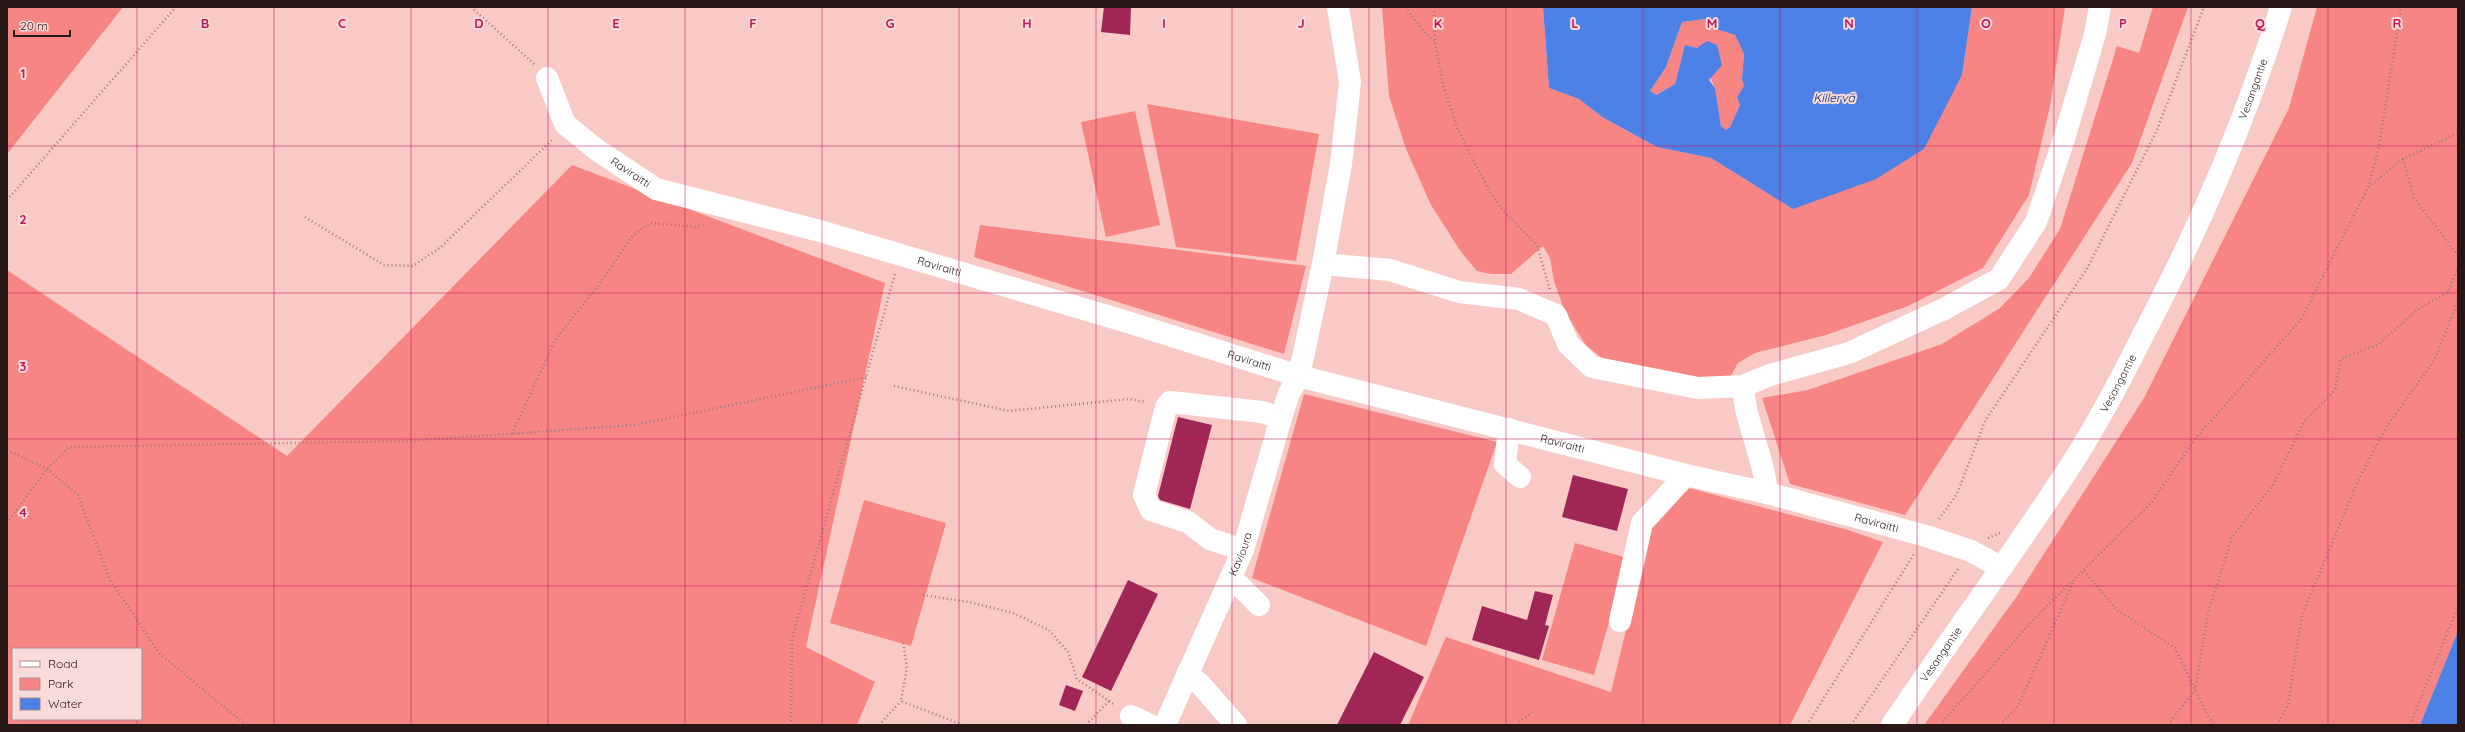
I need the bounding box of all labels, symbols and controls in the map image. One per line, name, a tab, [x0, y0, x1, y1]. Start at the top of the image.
scale bar	[14, 12, 70, 38]
text: B	[201, 15, 209, 31]
text: C	[338, 15, 346, 31]
text: D	[474, 15, 484, 31]
text: E	[612, 15, 620, 31]
text: F	[749, 15, 757, 31]
text: G	[885, 15, 895, 31]
text: H	[1022, 15, 1032, 31]
text: I	[1162, 15, 1166, 31]
text: J	[1297, 15, 1305, 31]
text: K	[1434, 15, 1443, 31]
text: L	[1571, 15, 1579, 31]
text: M	[1707, 15, 1717, 31]
text: N	[1844, 15, 1854, 31]
text: O	[1981, 15, 1991, 31]
text: P	[2119, 15, 2127, 31]
text: Q	[2255, 15, 2266, 31]
text: R	[2393, 15, 2402, 31]
text: 20 m	[20, 18, 48, 33]
street label: Vesangantie	[2235, 57, 2270, 121]
text: 1	[20, 65, 26, 81]
water label: Killervä	[1813, 90, 1856, 105]
street label: Raviraitti	[608, 154, 653, 191]
text: 2	[19, 211, 27, 227]
street label: Raviraitti	[916, 253, 963, 279]
street label: Raviraitti	[1226, 347, 1273, 374]
street label: Vesangantie	[2097, 352, 2139, 415]
text: 3	[20, 358, 27, 374]
street label: Raviraitti	[1539, 431, 1586, 456]
text: 4	[19, 504, 27, 520]
street label: Raviraitti	[1853, 510, 1900, 535]
street label: Kavioura	[1225, 530, 1255, 578]
street label: Vesangantie	[1917, 624, 1965, 684]
legend	[12, 648, 142, 720]
text: Road	[48, 656, 78, 671]
text: Park	[48, 676, 73, 691]
text: Water	[48, 696, 83, 711]

